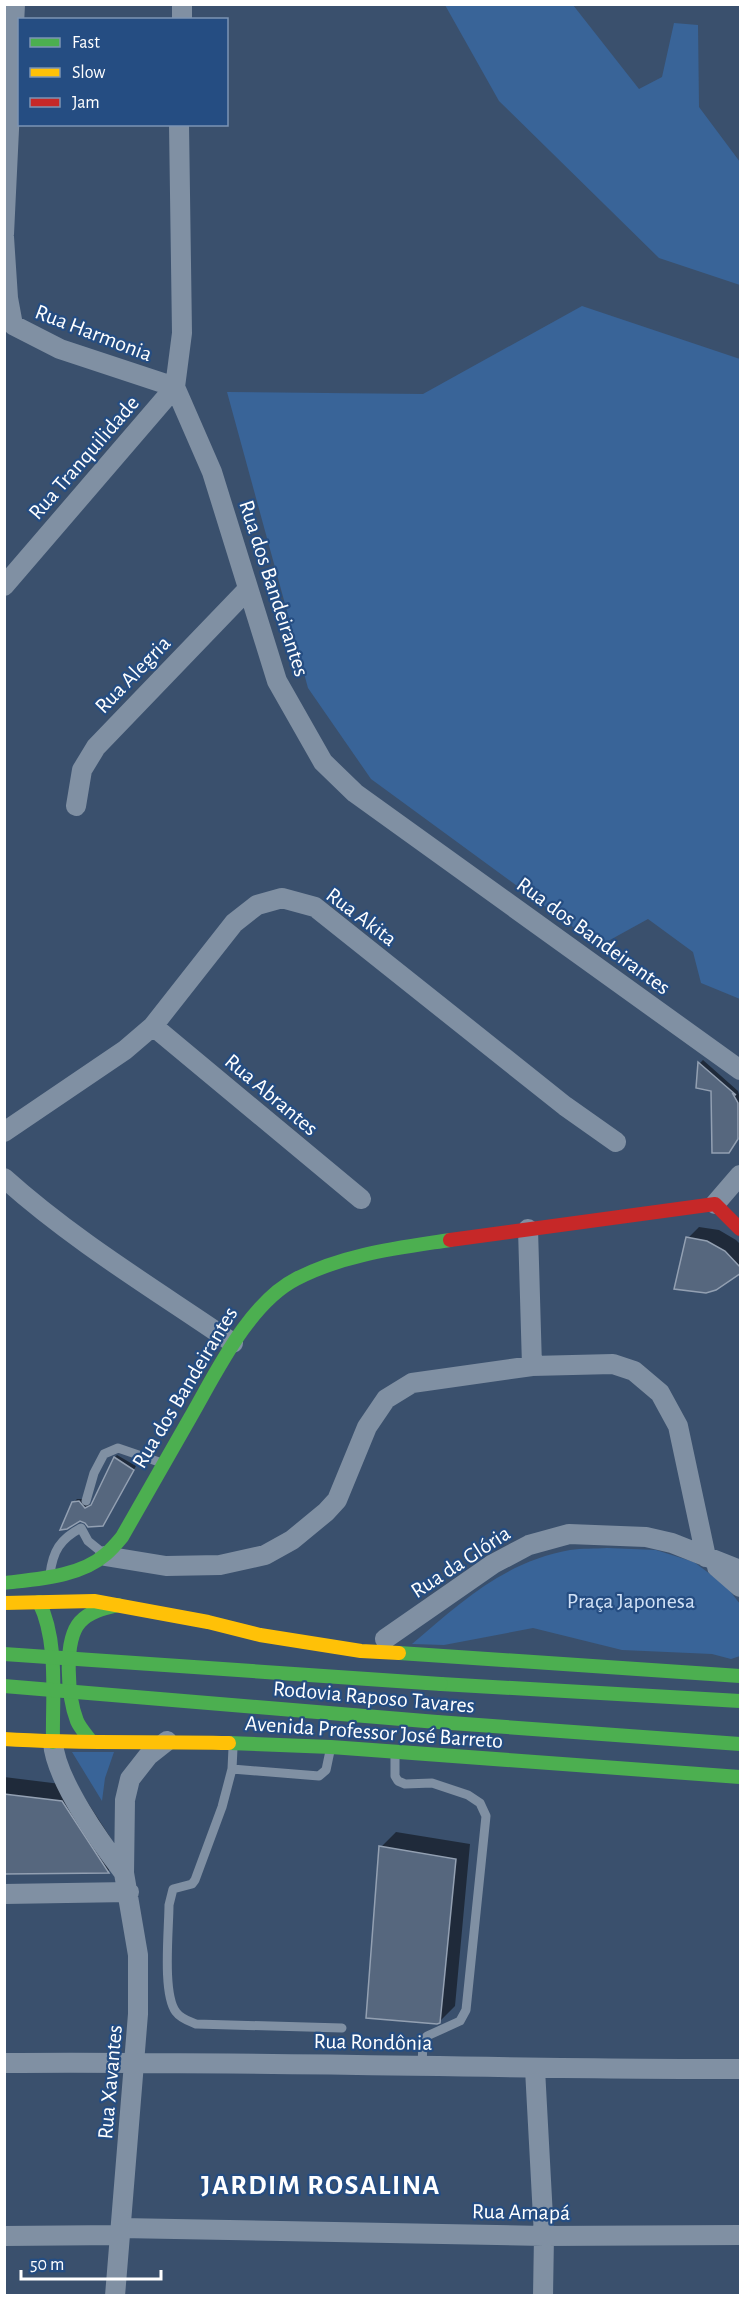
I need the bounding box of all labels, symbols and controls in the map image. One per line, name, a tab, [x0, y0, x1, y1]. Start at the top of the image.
legend	[18, 18, 228, 126]
text: Fast	[72, 34, 100, 52]
text: Slow	[72, 64, 105, 82]
text: Jam	[72, 94, 100, 112]
street label: Rua Harmonia	[32, 301, 155, 365]
street label: Rua Tranquilidade	[24, 392, 143, 524]
street label: Rua dos Bandeirantes	[235, 497, 313, 679]
street label: Rua Alegria	[91, 632, 175, 718]
street label: Rua dos Bandeirantes	[513, 873, 674, 999]
street label: Rua Akita	[322, 883, 401, 950]
street label: Rua Abrantes	[221, 1050, 322, 1140]
street label: Rua dos Bandeirantes	[128, 1303, 242, 1472]
street label: Rua da Glória	[407, 1522, 514, 1602]
park label: Praça Japonesa	[567, 1590, 695, 1612]
street label: Rodovia Raposo Tavares	[272, 1677, 476, 1717]
street label: Avenida Professor José Barreto	[244, 1712, 504, 1752]
street label: Rua Xavantes	[94, 2024, 126, 2140]
street label: Rua Rondônia	[313, 2030, 433, 2054]
district label: JARDIM ROSALINA	[201, 2172, 441, 2200]
street label: Rua Amapá	[472, 2200, 570, 2224]
scale bar	[21, 2243, 160, 2281]
text: 50 m	[30, 2256, 64, 2274]

